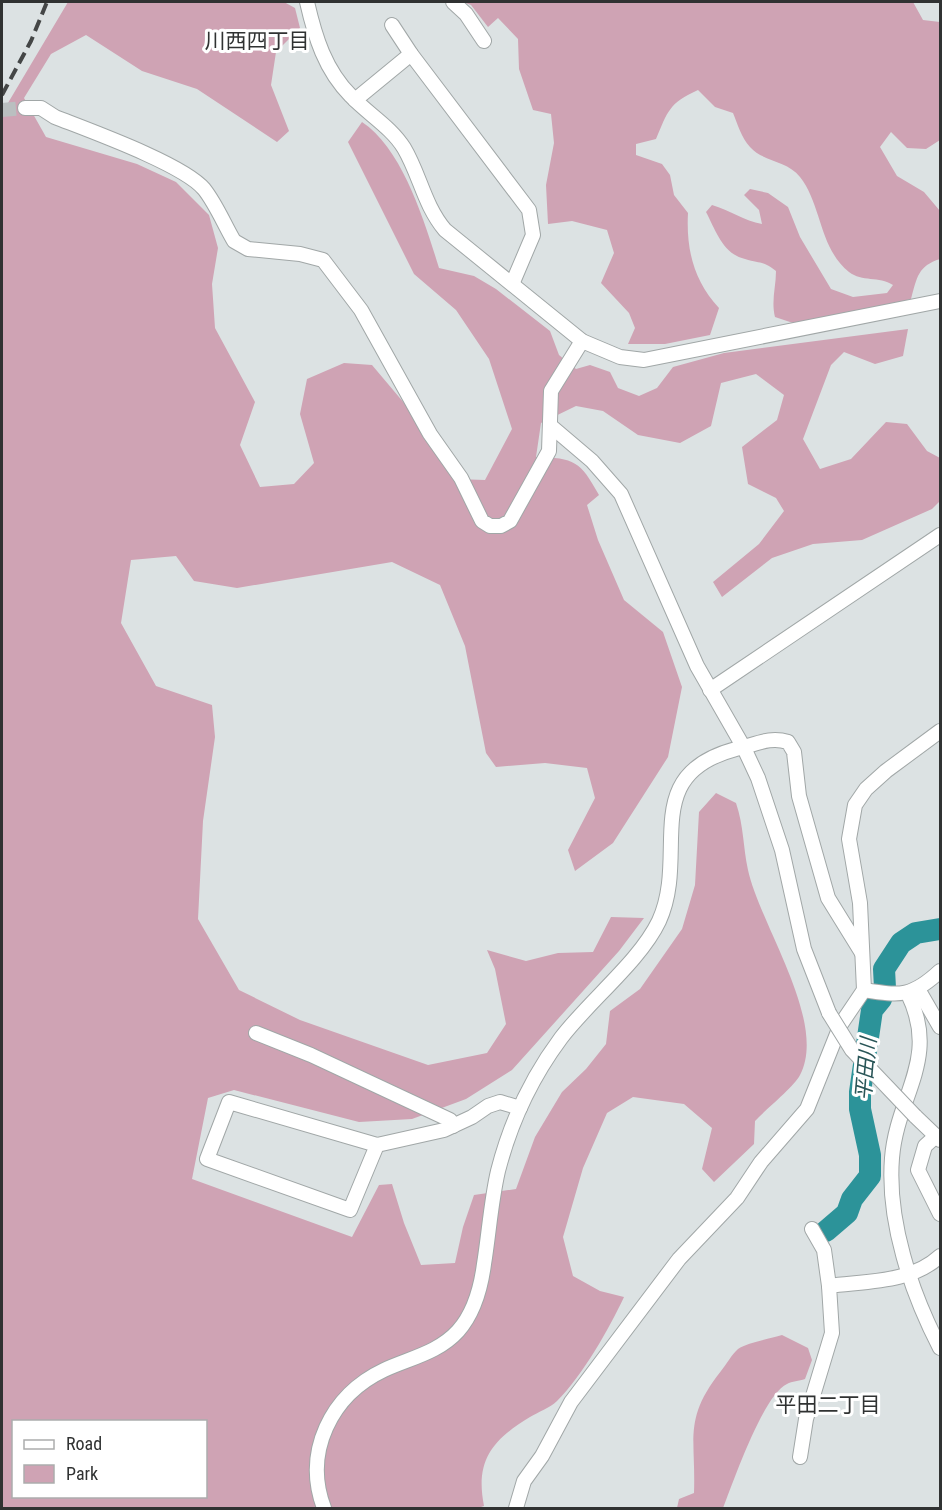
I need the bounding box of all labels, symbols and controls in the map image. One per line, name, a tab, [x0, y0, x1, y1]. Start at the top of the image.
district label: 川西四丁目	[205, 29, 310, 53]
water label: 平田川	[851, 1035, 881, 1101]
district label: 平田二丁目	[776, 1393, 881, 1417]
legend	[12, 1420, 207, 1498]
text: Road	[66, 1433, 102, 1454]
text: Park	[66, 1463, 98, 1484]

